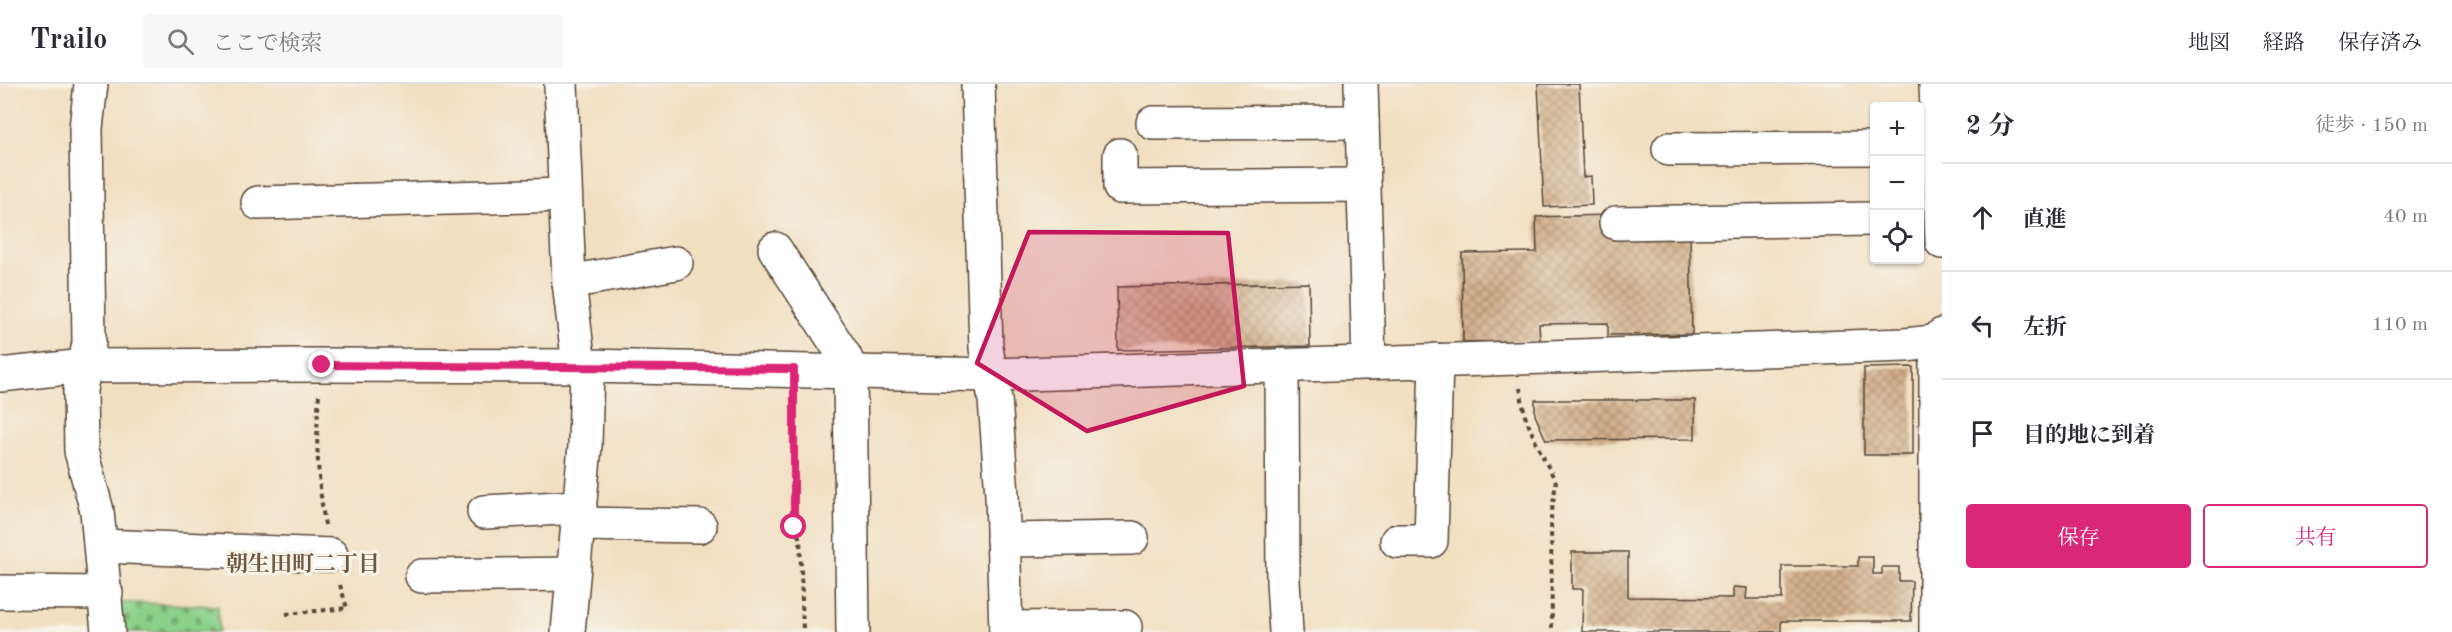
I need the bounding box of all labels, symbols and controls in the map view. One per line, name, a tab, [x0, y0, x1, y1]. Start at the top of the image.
search box	[143, 14, 563, 68]
icon: search	[164, 25, 197, 58]
text: Trailo	[30, 27, 107, 55]
text: ここで検索	[212, 33, 322, 55]
text: 地図	[2188, 33, 2230, 54]
text: 経路	[2263, 33, 2305, 54]
text: 保存済み	[2338, 33, 2422, 54]
map controls	[1870, 102, 1924, 264]
button: +	[1870, 102, 1924, 156]
text: 2 分	[1966, 114, 2014, 140]
text: 徒歩 · 150 m	[2315, 116, 2428, 136]
button: −	[1870, 156, 1924, 210]
icon: ahead	[1966, 201, 1999, 234]
text: 40 m	[2383, 207, 2428, 227]
text: 直進	[2023, 209, 2067, 231]
button: locate	[1870, 210, 1924, 264]
icon: left	[1966, 309, 1999, 342]
text: 110 m	[2372, 315, 2428, 335]
text: 左折	[2023, 317, 2067, 339]
route end	[308, 351, 334, 377]
icon: arrive	[1966, 417, 1999, 450]
text: 目的地に到着	[2023, 425, 2155, 447]
button: 保存	[1966, 504, 2191, 568]
button: 共有	[2203, 504, 2428, 568]
route start	[780, 513, 806, 539]
district label: 朝生田町二丁目	[226, 552, 380, 576]

